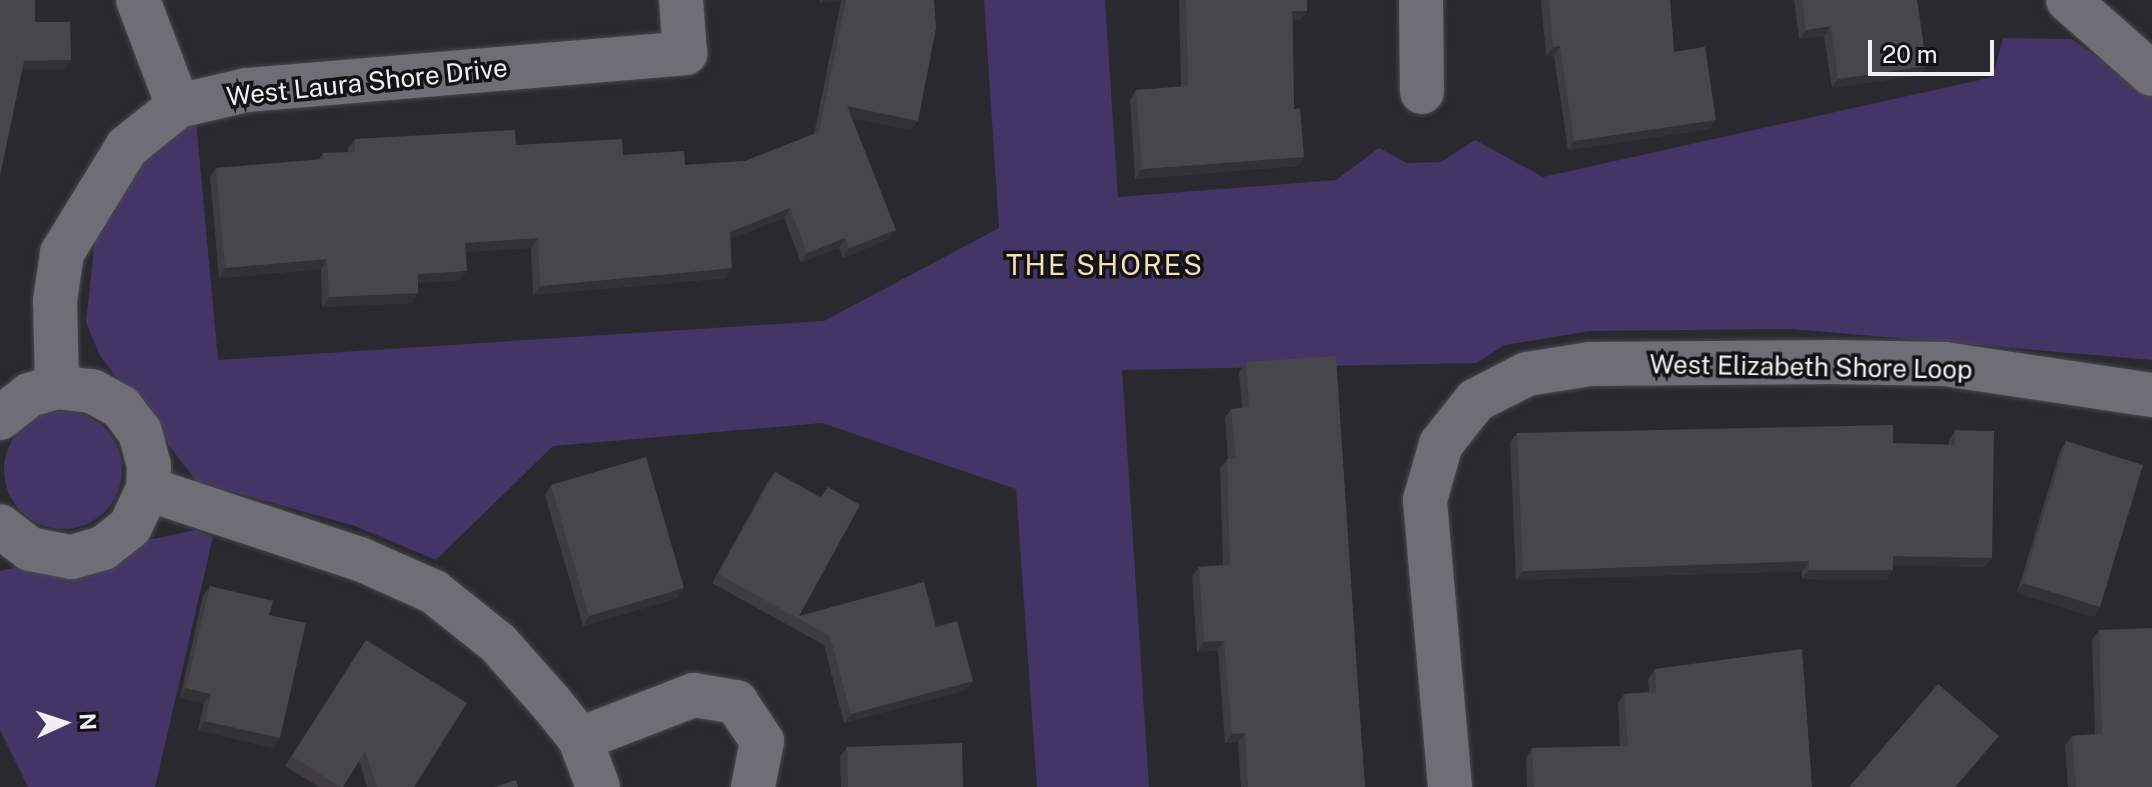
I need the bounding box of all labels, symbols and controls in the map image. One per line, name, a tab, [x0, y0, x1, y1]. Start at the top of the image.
scale bar	[1872, 24, 1998, 74]
text: 20 m	[1882, 40, 1938, 68]
street label: West Laura Shore Drive	[225, 52, 509, 112]
district label: THE SHORES	[1006, 248, 1204, 282]
street label: West Elizabeth Shore Loop	[1649, 349, 1973, 385]
north arrow	[24, 683, 104, 763]
text: N	[75, 712, 101, 731]

